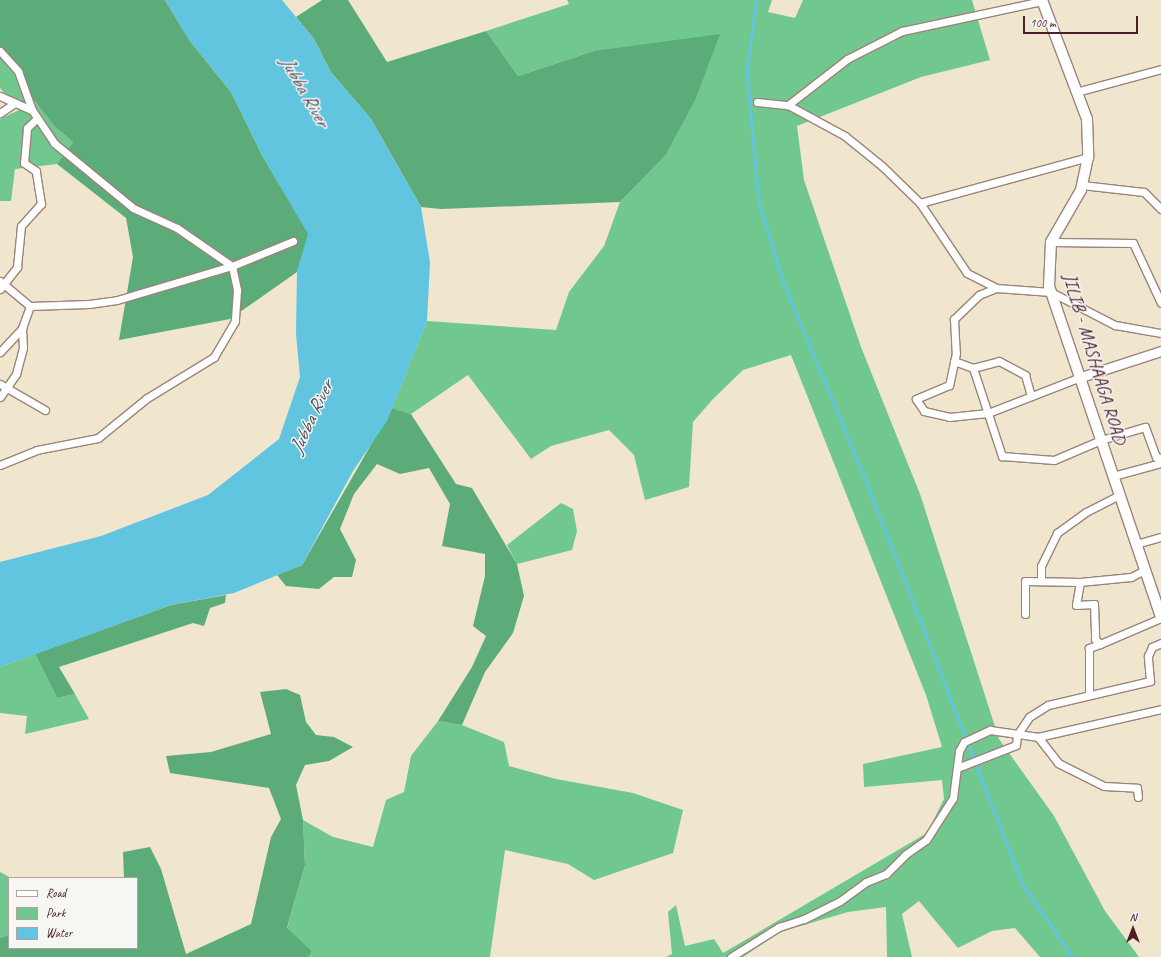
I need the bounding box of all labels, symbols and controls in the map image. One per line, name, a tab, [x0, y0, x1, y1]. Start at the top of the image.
scale bar	[1025, 8, 1140, 34]
text: 100 m	[1030, 15, 1056, 31]
water label: Jubba River	[275, 51, 335, 131]
street label: JILIB - MASHAAGA ROAD	[1057, 270, 1131, 448]
water label: Jubba River	[284, 377, 338, 457]
legend	[8, 877, 138, 949]
text: Road	[46, 885, 66, 901]
text: Park	[46, 905, 65, 921]
north arrow	[1113, 909, 1153, 949]
text: N	[1130, 910, 1136, 924]
text: Water	[46, 925, 72, 941]

